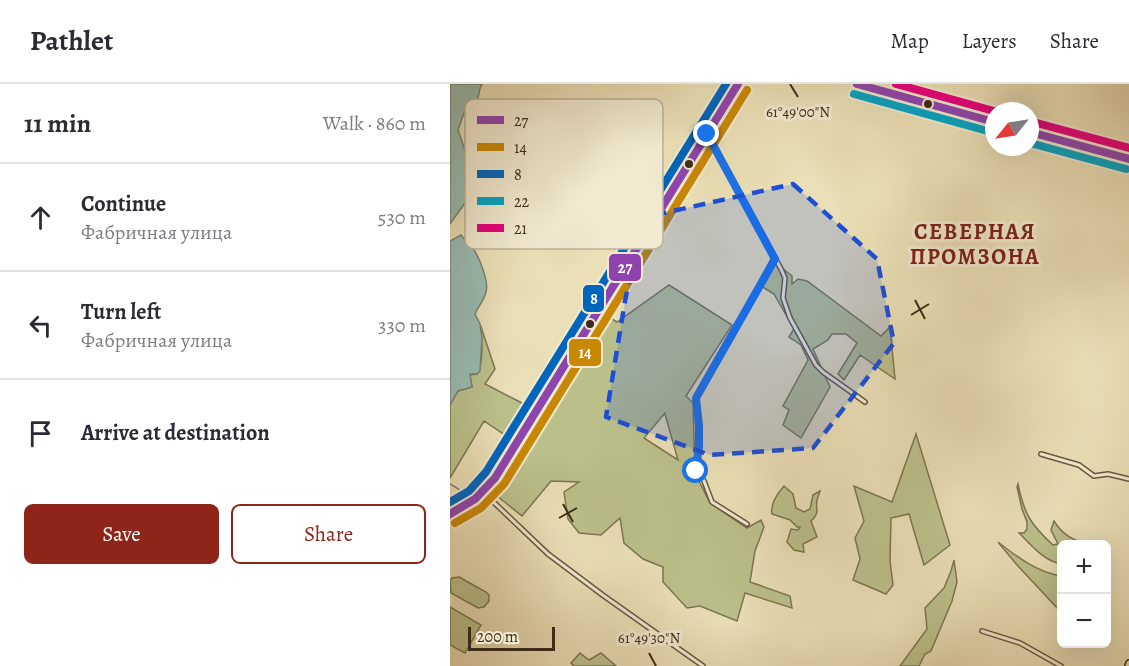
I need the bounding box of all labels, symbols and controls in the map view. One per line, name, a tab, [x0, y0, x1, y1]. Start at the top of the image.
text: Pathlet	[30, 22, 113, 60]
text: Map	[890, 27, 929, 55]
text: Layers	[962, 27, 1017, 55]
text: Share	[1050, 27, 1099, 55]
unlabelled marker	[922, 98, 934, 110]
legend	[465, 99, 663, 249]
text: 61°49'00"N	[766, 102, 830, 122]
north arrow	[985, 102, 1039, 156]
text: 11 min	[24, 106, 91, 141]
text: Walk · 860 m	[323, 110, 426, 137]
text: 27	[514, 110, 529, 132]
route end	[693, 120, 719, 146]
text: 14	[514, 137, 527, 159]
unlabelled marker	[683, 158, 695, 170]
text: 8	[514, 164, 522, 186]
text: Continue	[81, 189, 166, 219]
text: 22	[514, 191, 530, 213]
icon: ahead	[24, 201, 57, 234]
text: 530 m	[378, 204, 426, 231]
district label: СЕВЕРНАЯ ПРОМЗОНА	[910, 217, 1040, 272]
text: 21	[514, 218, 528, 240]
text: Фабричная улица	[81, 219, 232, 246]
line badge: 27	[608, 253, 642, 282]
text: 27	[618, 257, 632, 279]
line badge: 8	[582, 284, 605, 313]
text: 8	[590, 288, 598, 310]
text: Turn left	[81, 297, 161, 327]
icon: left	[24, 309, 57, 342]
text: 330 m	[378, 312, 426, 339]
unlabelled marker	[584, 318, 596, 330]
text: Фабричная улица	[81, 327, 232, 354]
line badge: 14	[568, 338, 602, 367]
text: 14	[578, 342, 592, 364]
icon: arrive	[24, 417, 57, 450]
text: Arrive at destination	[81, 418, 270, 448]
route start	[682, 457, 708, 483]
button: Save	[24, 504, 219, 564]
button: Share	[231, 504, 426, 564]
map controls	[1057, 540, 1111, 648]
button: +	[1057, 540, 1111, 594]
button: −	[1057, 594, 1111, 648]
scale bar	[468, 624, 555, 652]
text: 200 m	[477, 626, 518, 648]
text: 61°49'30"N	[618, 628, 680, 648]

